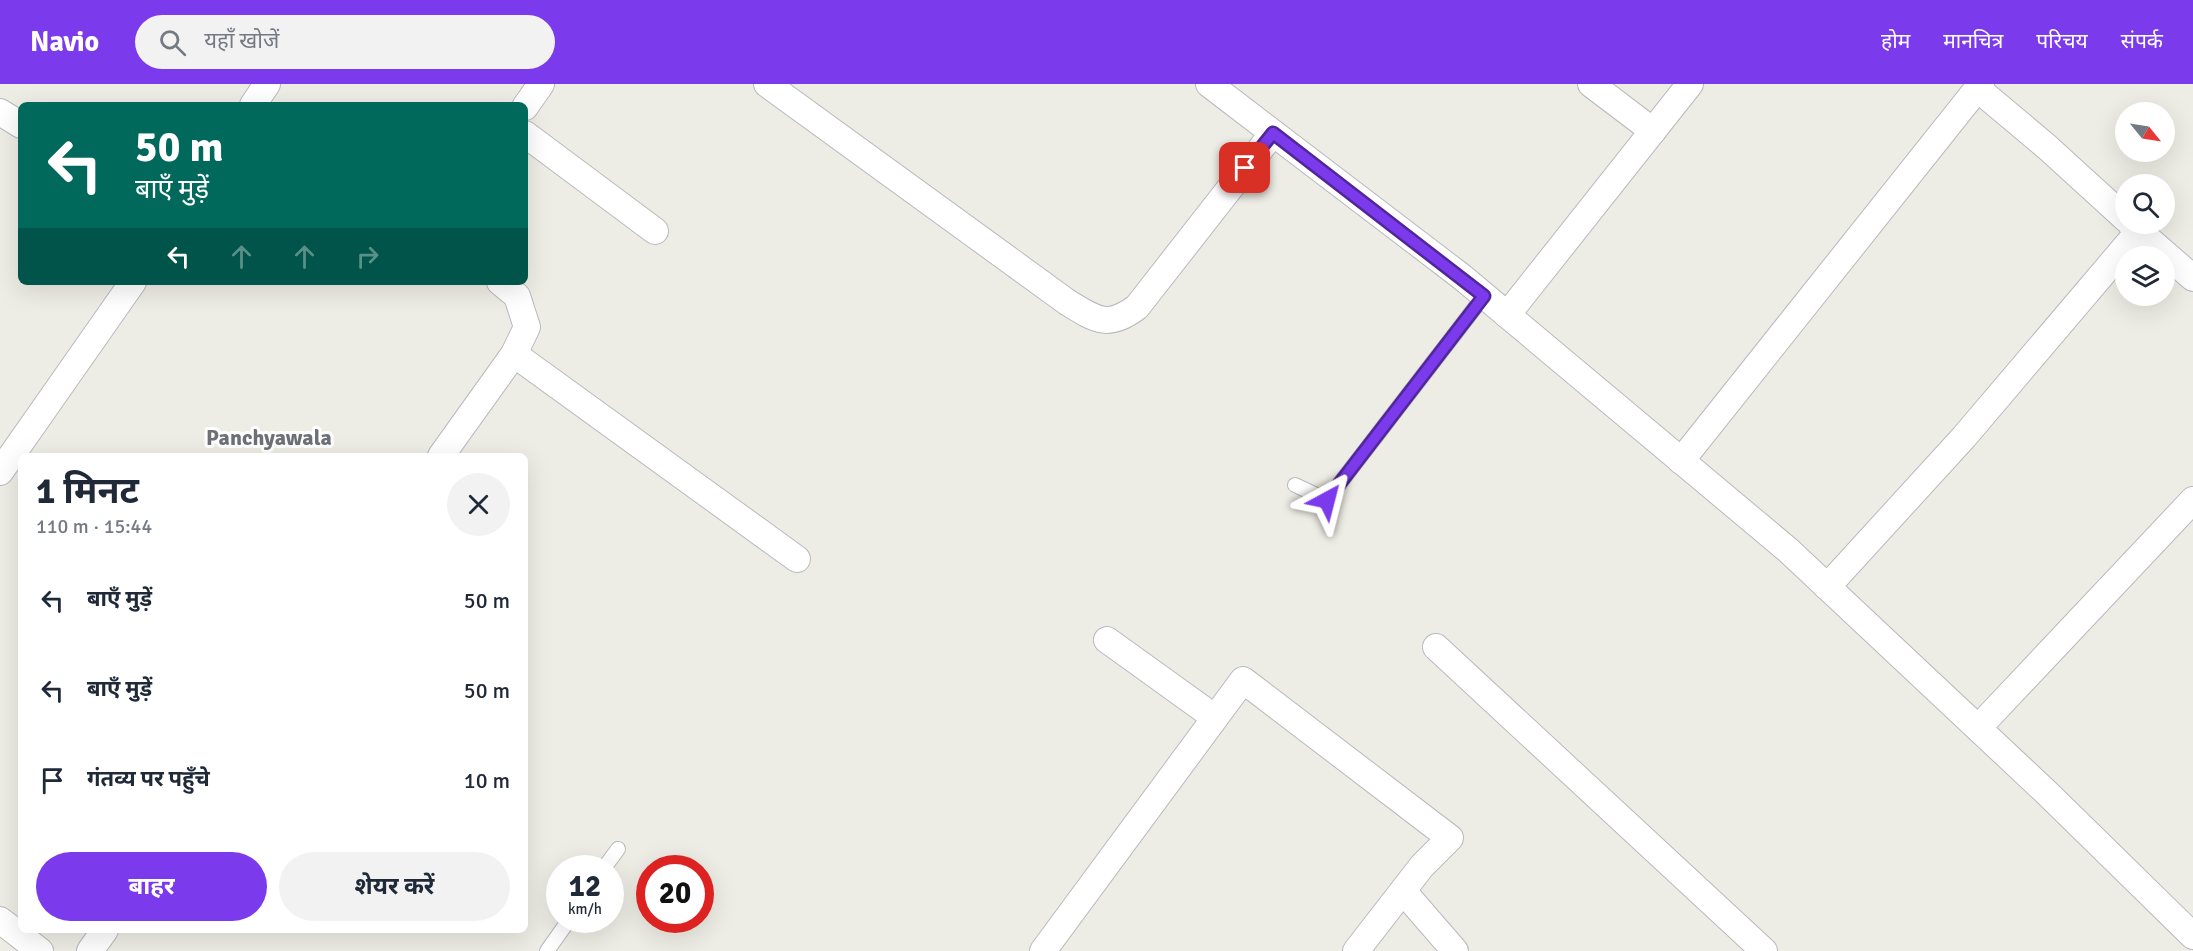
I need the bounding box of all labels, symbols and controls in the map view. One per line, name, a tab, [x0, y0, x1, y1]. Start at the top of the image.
search box	[135, 15, 555, 69]
text: Navio	[30, 25, 99, 59]
icon: search	[156, 26, 189, 59]
text: यहाँ खोजें	[204, 27, 279, 54]
text: होम	[1881, 28, 1910, 54]
text: मानचित्र	[1943, 28, 2003, 54]
text: परिचय	[2036, 28, 2088, 54]
text: संपर्क	[2121, 28, 2163, 54]
north arrow	[2115, 102, 2175, 162]
map controls	[2115, 102, 2175, 306]
text: 50 m	[135, 122, 224, 173]
icon: left	[36, 126, 114, 204]
pin	[1219, 142, 1270, 193]
icon: arrive	[1228, 151, 1261, 184]
text: बाएँ मुड़ें	[135, 173, 209, 206]
button: search	[2115, 174, 2175, 234]
icon: left	[162, 240, 195, 273]
icon: ahead	[225, 240, 258, 273]
icon: ahead	[288, 240, 321, 273]
icon: right	[351, 240, 384, 273]
button: layers	[2115, 246, 2175, 306]
district label: Panchyawala	[206, 424, 332, 451]
position arrow	[1295, 468, 1359, 532]
text: 1 मिनट	[36, 469, 139, 514]
button: close	[447, 473, 510, 536]
text: 110 m · 15:44	[36, 514, 152, 539]
icon: left	[36, 584, 69, 617]
text: बाएँ मुड़ें	[87, 585, 152, 612]
text: 50 m	[464, 587, 510, 614]
icon: left	[36, 674, 69, 707]
text: बाएँ मुड़ें	[87, 675, 152, 702]
text: 50 m	[464, 677, 510, 704]
icon: arrive	[36, 764, 69, 797]
text: गंतव्य पर पहुँचे	[87, 765, 210, 792]
text: 10 m	[464, 767, 510, 794]
button: बाहर	[36, 852, 267, 921]
button: शेयर करें	[279, 852, 510, 921]
speed limit sign: 20	[636, 855, 714, 933]
text: 12	[569, 868, 601, 905]
text: km/h	[568, 900, 602, 918]

